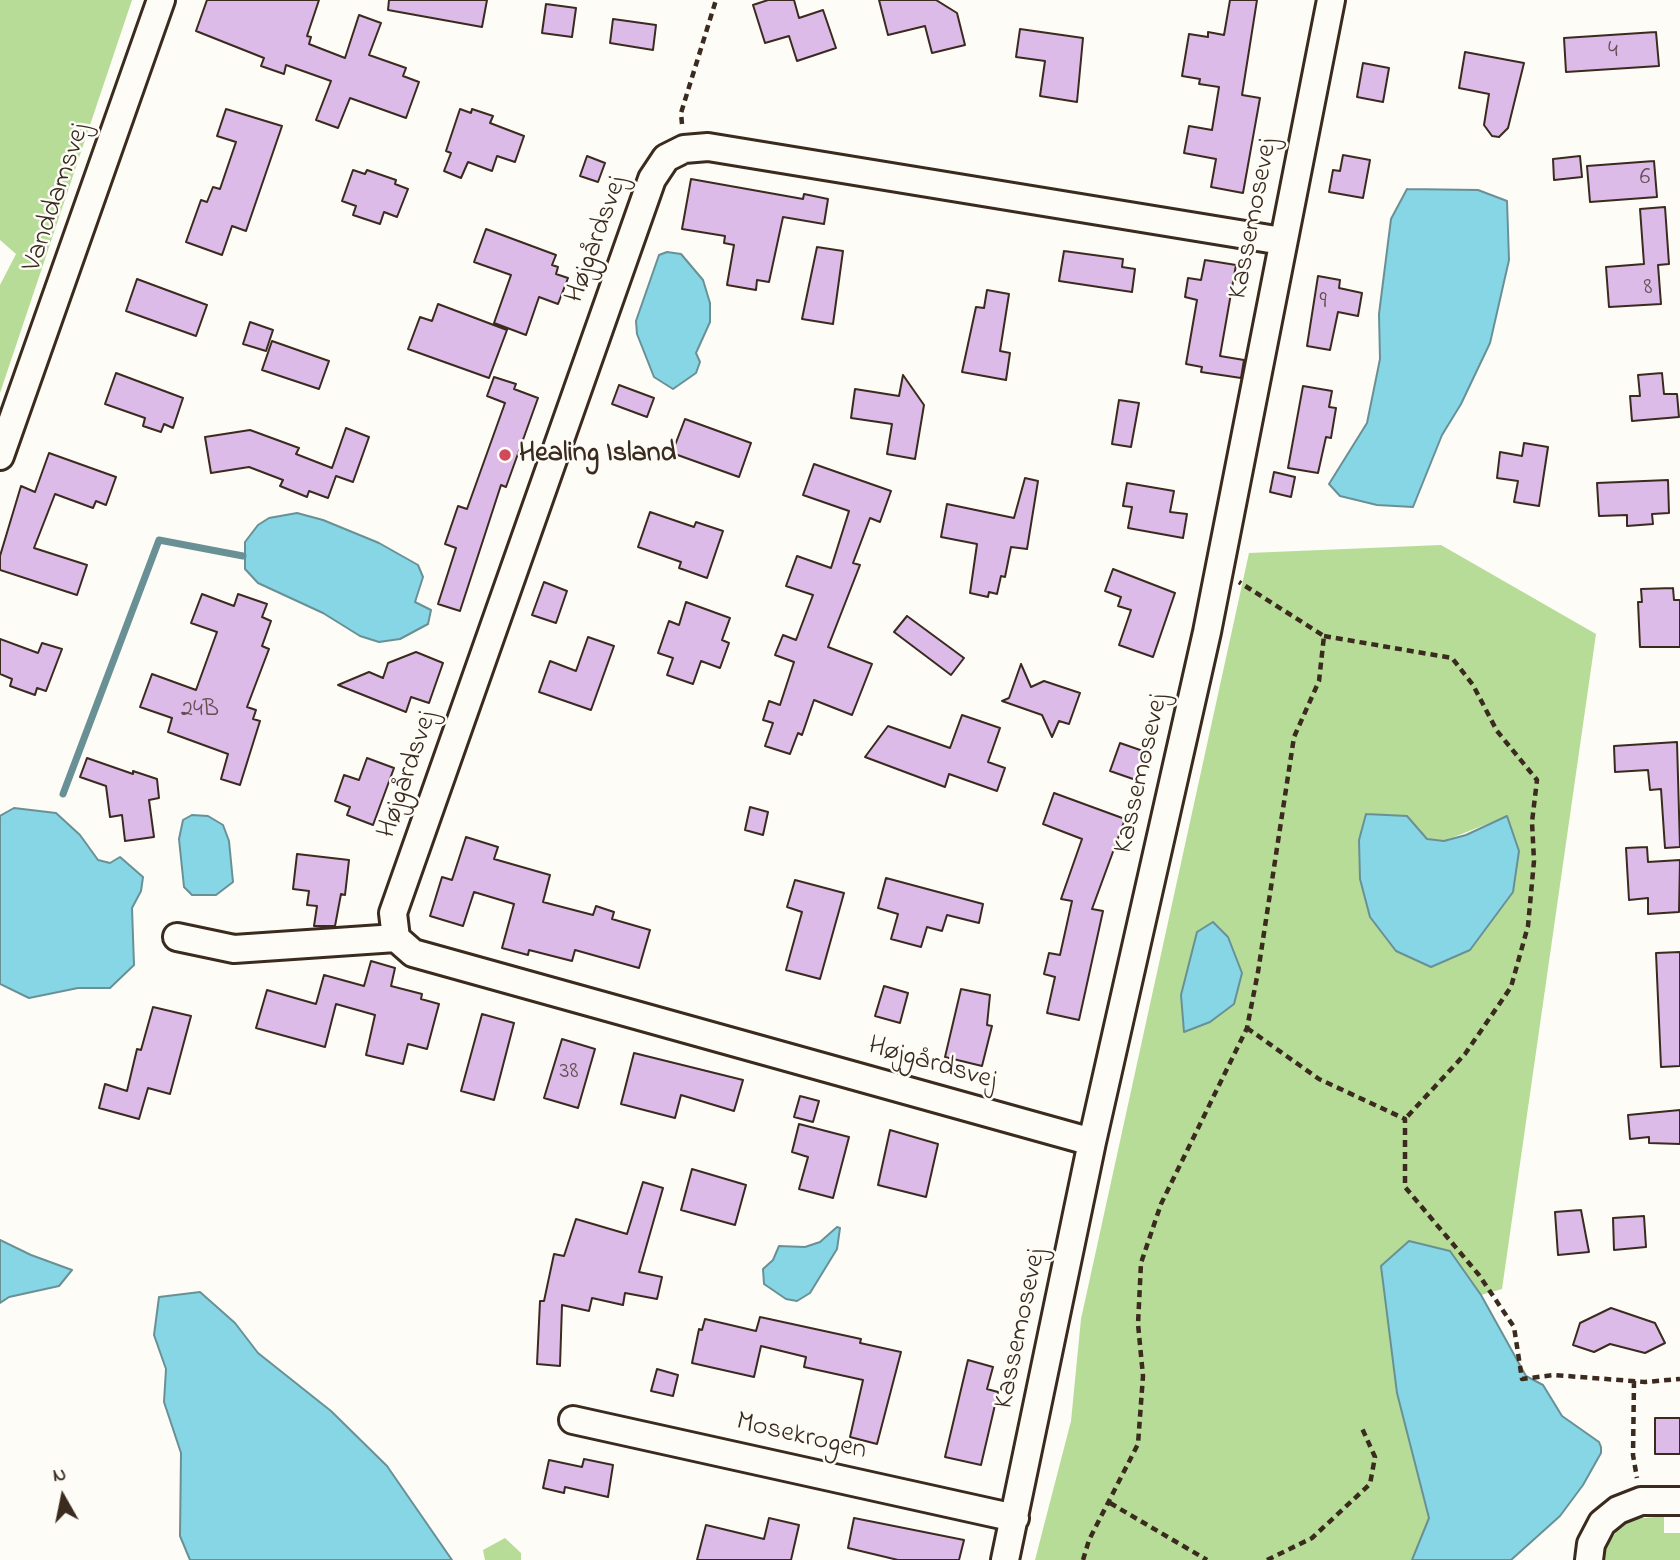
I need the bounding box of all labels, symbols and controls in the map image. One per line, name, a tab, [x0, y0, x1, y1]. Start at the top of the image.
house number: 4	[1608, 38, 1618, 66]
street label: Vanddamsvej	[17, 120, 99, 276]
street label: Kassemosevej	[1223, 136, 1287, 302]
house number: 6	[1640, 165, 1650, 193]
street label: Højgårdsvej	[560, 172, 636, 308]
house number: 8	[1644, 275, 1652, 303]
house number: 9	[1319, 289, 1327, 317]
place label: Healing Island	[519, 438, 676, 472]
marker: Healing Island	[497, 447, 513, 463]
street label: Kassemosevej	[1108, 691, 1178, 857]
house number: 24B	[181, 697, 219, 725]
street label: Højgårdsvej	[372, 707, 446, 843]
street label: Højgårdsvej	[864, 1031, 1000, 1099]
house number: 38	[560, 1059, 578, 1087]
street label: Kassemosevej	[989, 1246, 1055, 1412]
street label: Mosekrogen	[733, 1407, 869, 1469]
text: N	[51, 1461, 68, 1490]
north arrow	[28, 1462, 98, 1532]

